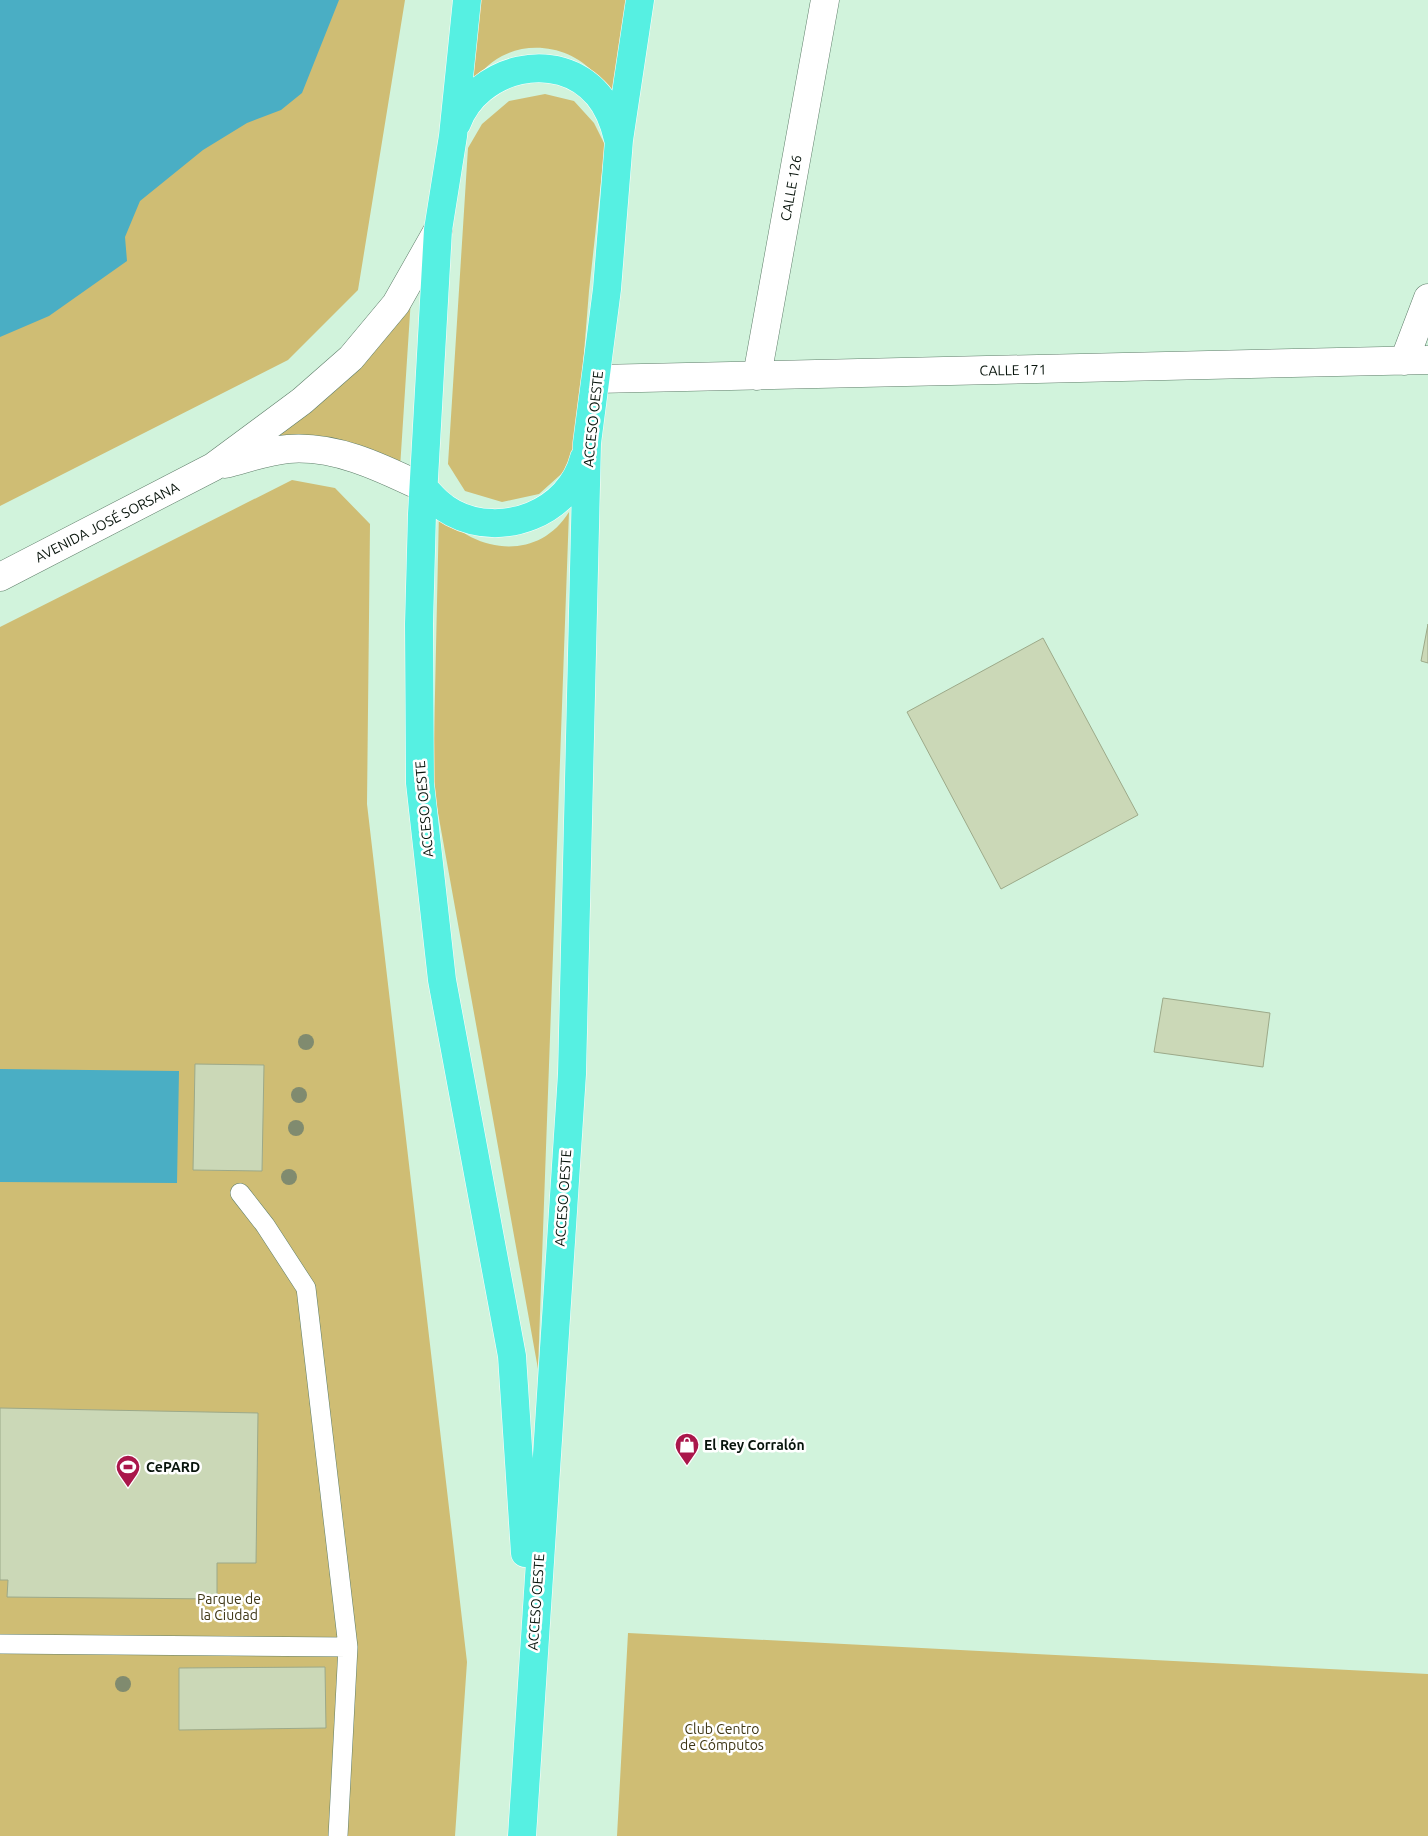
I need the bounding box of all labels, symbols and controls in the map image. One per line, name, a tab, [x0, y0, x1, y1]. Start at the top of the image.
street label: CALLE 126	[777, 154, 805, 222]
street label: CALLE 171	[979, 361, 1047, 379]
street label: ACCESO OESTE	[580, 370, 606, 468]
street label: AVENIDA JOSÉ SORSANA	[32, 478, 182, 565]
street label: ACCESO OESTE	[412, 760, 436, 858]
street label: ACCESO OESTE	[552, 1149, 574, 1247]
shop icon: El Rey Corralón	[674, 1432, 700, 1466]
place label: El Rey Corralón	[704, 1437, 805, 1453]
sports icon: CePARD	[115, 1454, 141, 1488]
place label: CePARD	[146, 1459, 200, 1475]
street label: ACCESO OESTE	[525, 1553, 547, 1651]
park label: Parque de la Ciudad	[197, 1591, 261, 1623]
park label: Club Centro de Cómputos	[680, 1721, 764, 1753]

